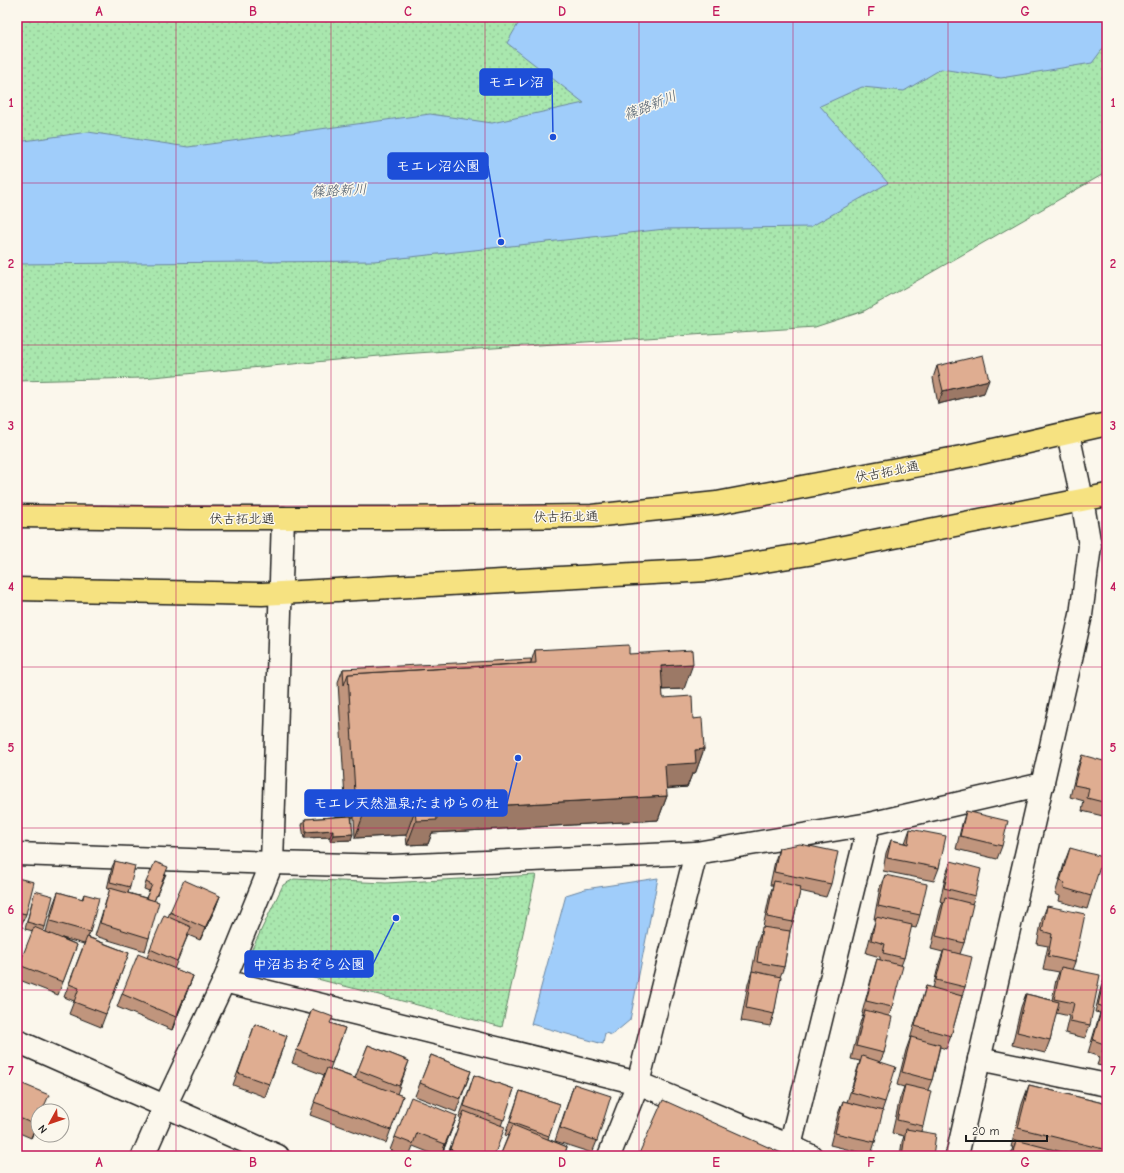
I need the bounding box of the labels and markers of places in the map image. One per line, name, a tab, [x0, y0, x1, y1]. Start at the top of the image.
callout: モエレ沼	[480, 69, 552, 95]
callout: モエレ沼公園	[388, 153, 488, 179]
callout: モエレ天然温泉;たまゆらの杜	[305, 790, 507, 816]
callout: 中沼おおぞら公園	[245, 951, 373, 977]

